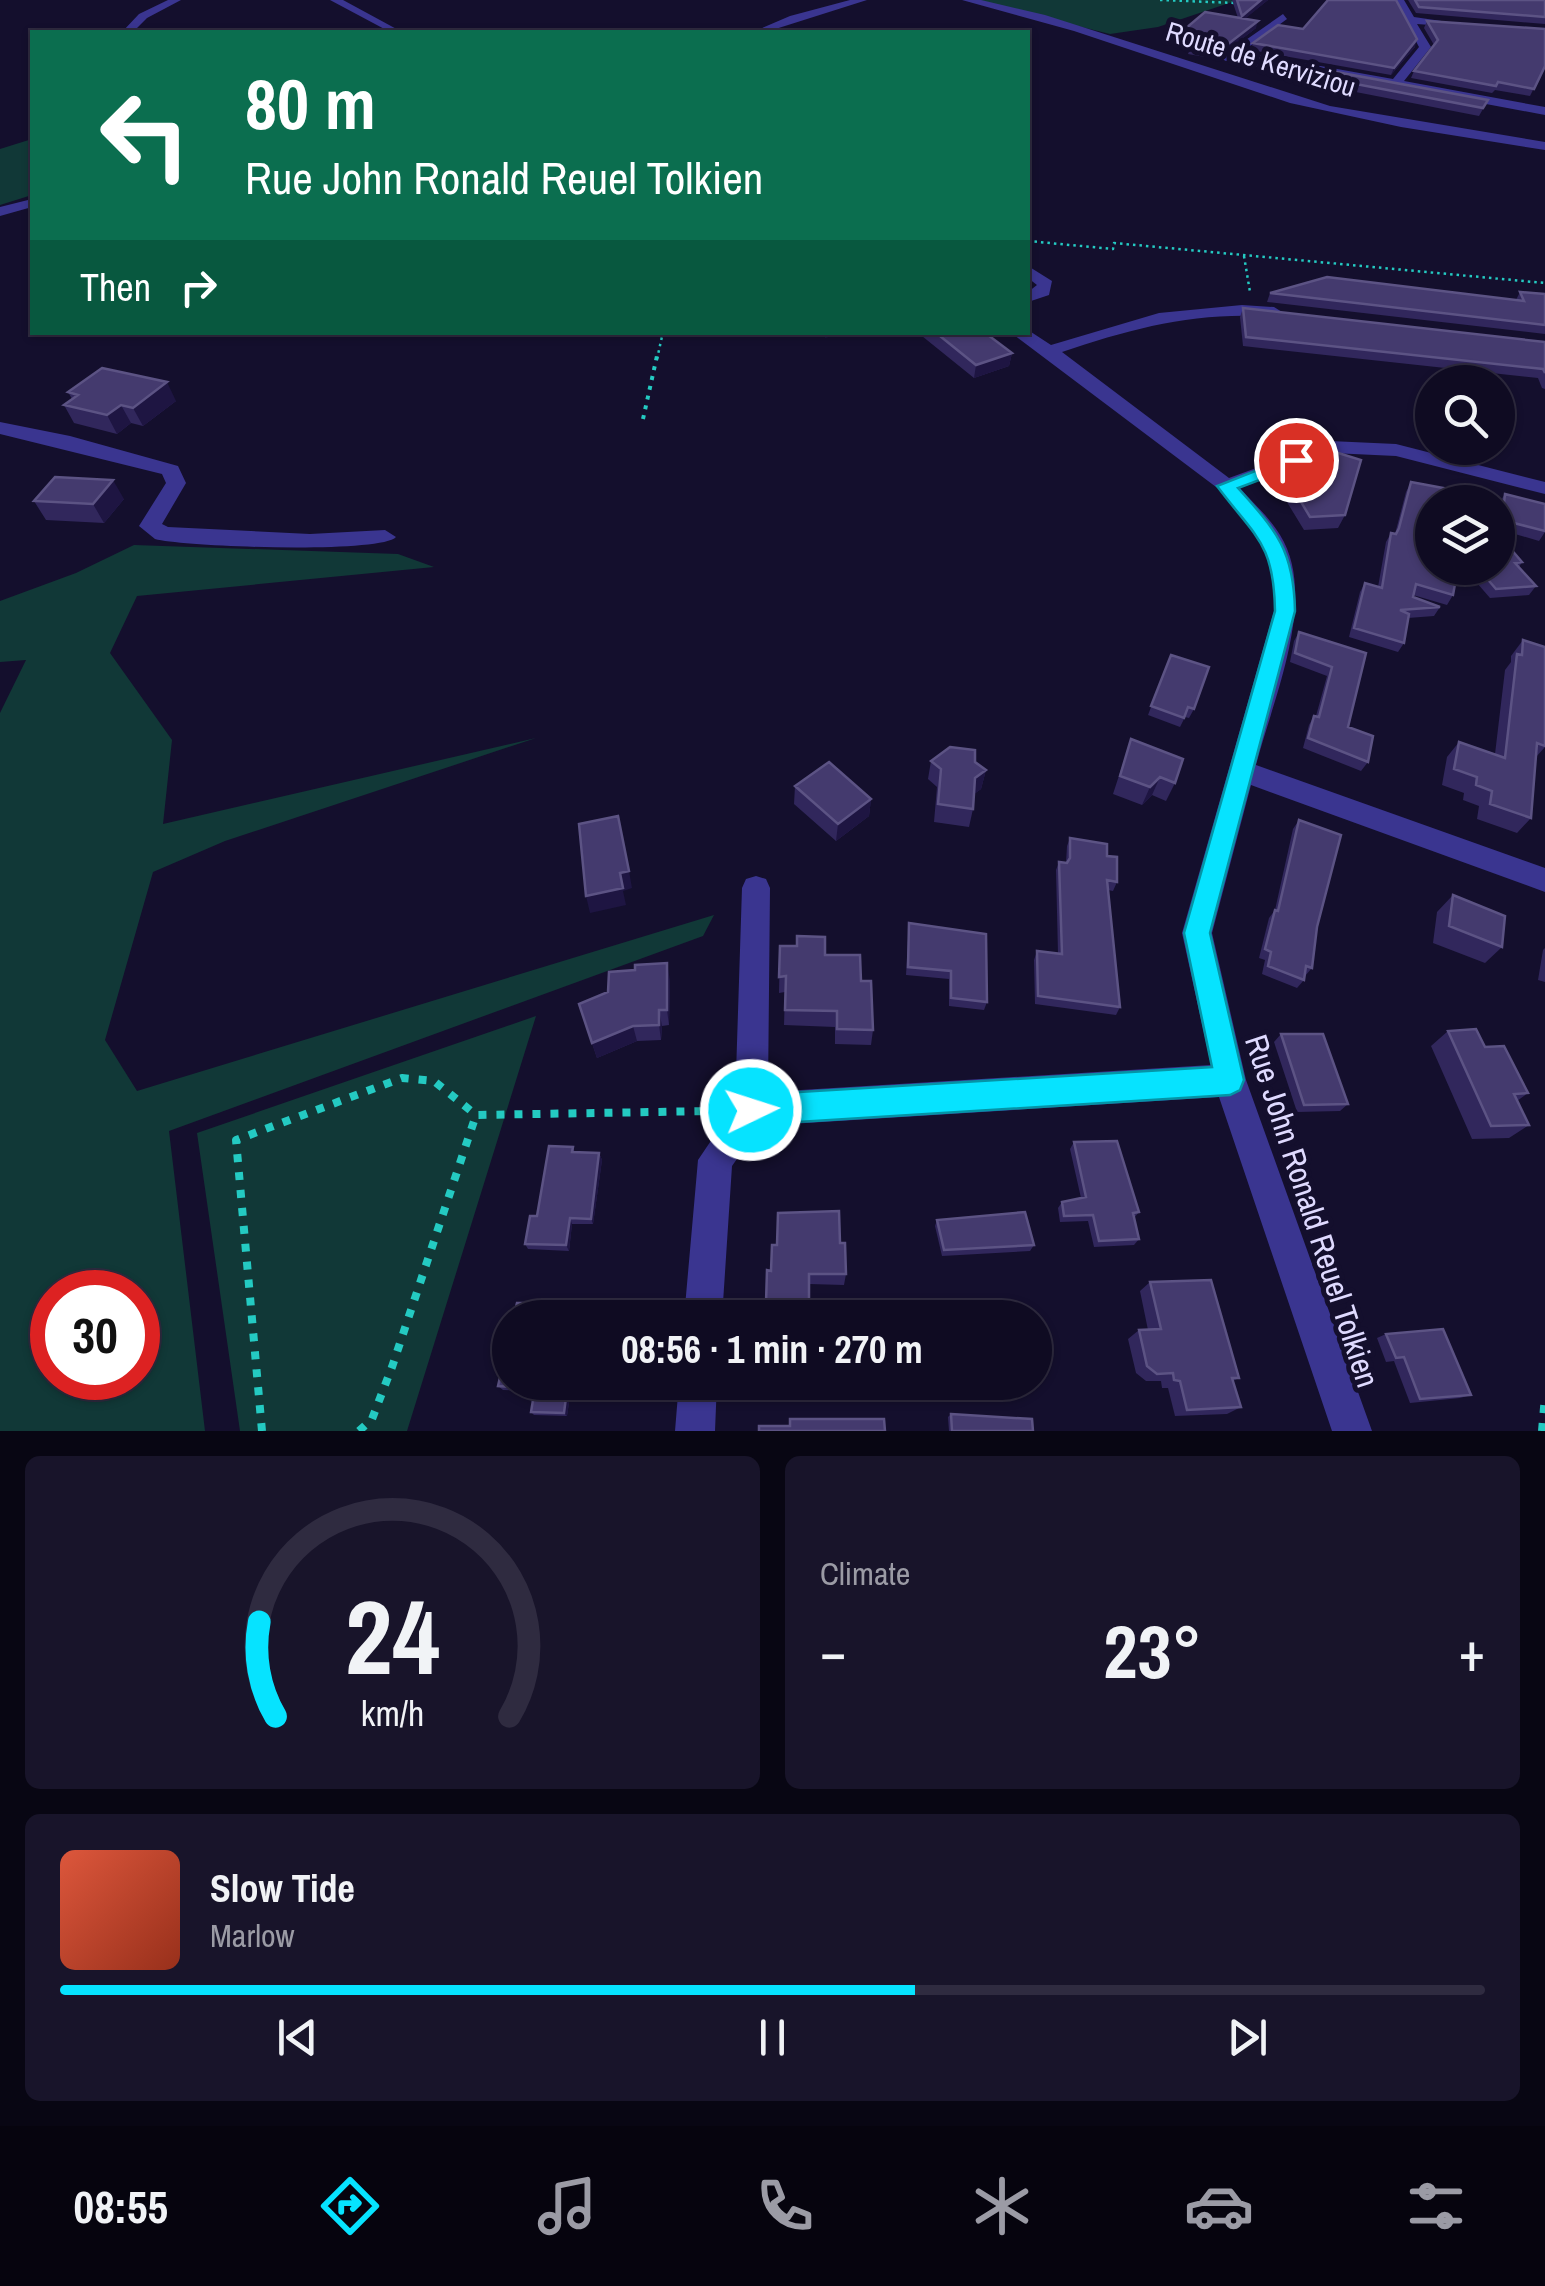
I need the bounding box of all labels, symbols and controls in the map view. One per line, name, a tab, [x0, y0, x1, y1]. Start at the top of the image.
street label: Route de Kerviziou	[1161, 12, 1361, 106]
text: 80 m	[245, 57, 376, 151]
icon: left	[80, 70, 210, 200]
text: Rue John Ronald Reuel Tolkien	[245, 147, 763, 208]
icon: right	[171, 260, 226, 315]
text: Then	[80, 262, 151, 313]
map controls	[1415, 365, 1515, 585]
button: search	[1415, 365, 1515, 465]
pin	[1254, 418, 1339, 503]
icon: arrive	[1269, 433, 1324, 488]
button: layers	[1415, 485, 1515, 585]
street label: Rue John Ronald Reuel Tolkien	[1235, 1029, 1390, 1393]
position arrow	[699, 1058, 803, 1162]
speed limit sign: 30	[30, 1270, 160, 1400]
text: 08:56 · 1 min · 270 m	[621, 1324, 923, 1375]
text: Climate	[820, 1552, 910, 1595]
text: 24	[345, 1566, 440, 1706]
text: 23°	[1103, 1600, 1202, 1701]
text: −	[820, 1614, 846, 1688]
text: +	[1459, 1614, 1485, 1688]
text: km/h	[361, 1689, 424, 1737]
text: Slow Tide	[210, 1863, 355, 1914]
text: Marlow	[210, 1914, 295, 1957]
icon: previous	[270, 2010, 325, 2065]
icon: pause	[745, 2010, 800, 2065]
icon: next	[1220, 2010, 1275, 2065]
icon: directions	[315, 2171, 385, 2241]
icon: music	[532, 2171, 602, 2241]
icon: phone	[750, 2171, 820, 2241]
icon: climate	[967, 2171, 1037, 2241]
icon: car	[1184, 2171, 1254, 2241]
icon: filters	[1401, 2171, 1471, 2241]
text: 08:55	[74, 2176, 168, 2237]

